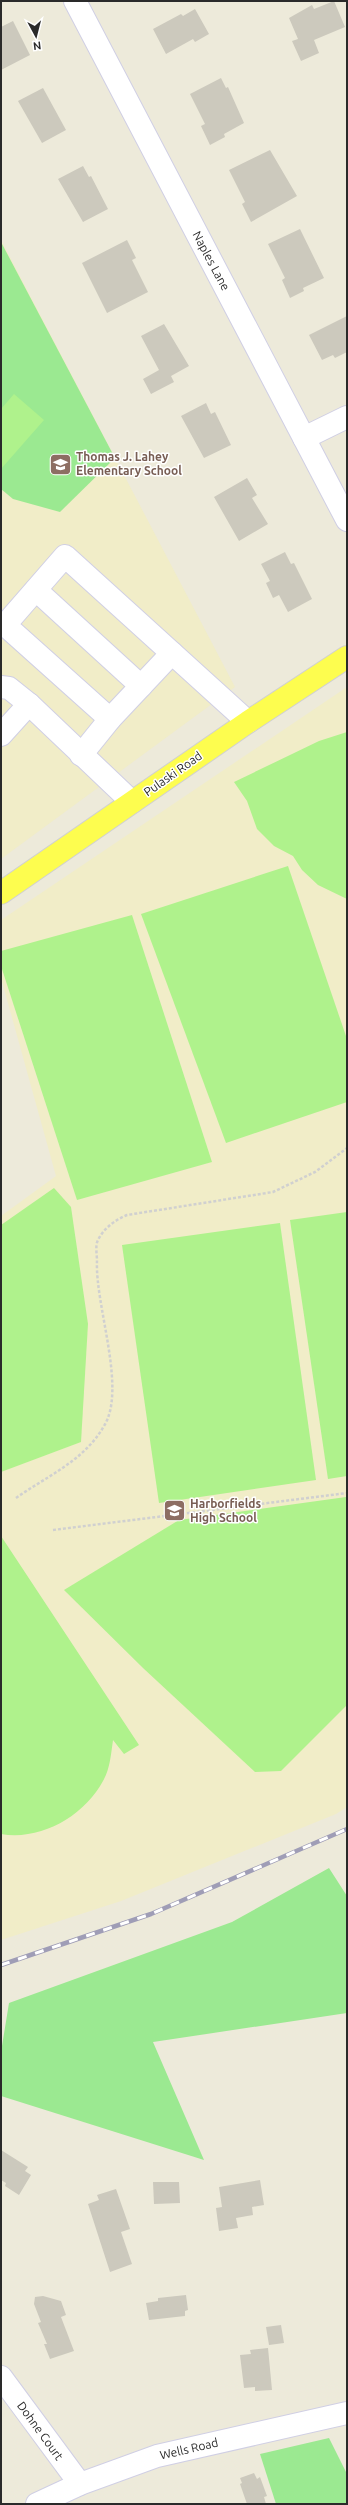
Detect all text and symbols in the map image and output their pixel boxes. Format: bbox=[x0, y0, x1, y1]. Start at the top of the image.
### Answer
north arrow bbox=[16, 16, 56, 56]
text: N bbox=[32, 39, 42, 52]
street label: Naples Lane bbox=[190, 229, 232, 293]
place label: Thomas J. Lahey Elementary School bbox=[76, 450, 182, 477]
school or university icon: Thomas J. Lahey Elementary School bbox=[47, 451, 73, 477]
street label: Pulaski Road bbox=[141, 749, 204, 798]
place label: Harborfields High School bbox=[190, 1497, 261, 1524]
school or university icon: Harborfields High School bbox=[161, 1498, 187, 1524]
street label: Dohne Court bbox=[15, 2399, 66, 2463]
street label: Wells Road bbox=[158, 2435, 219, 2462]

